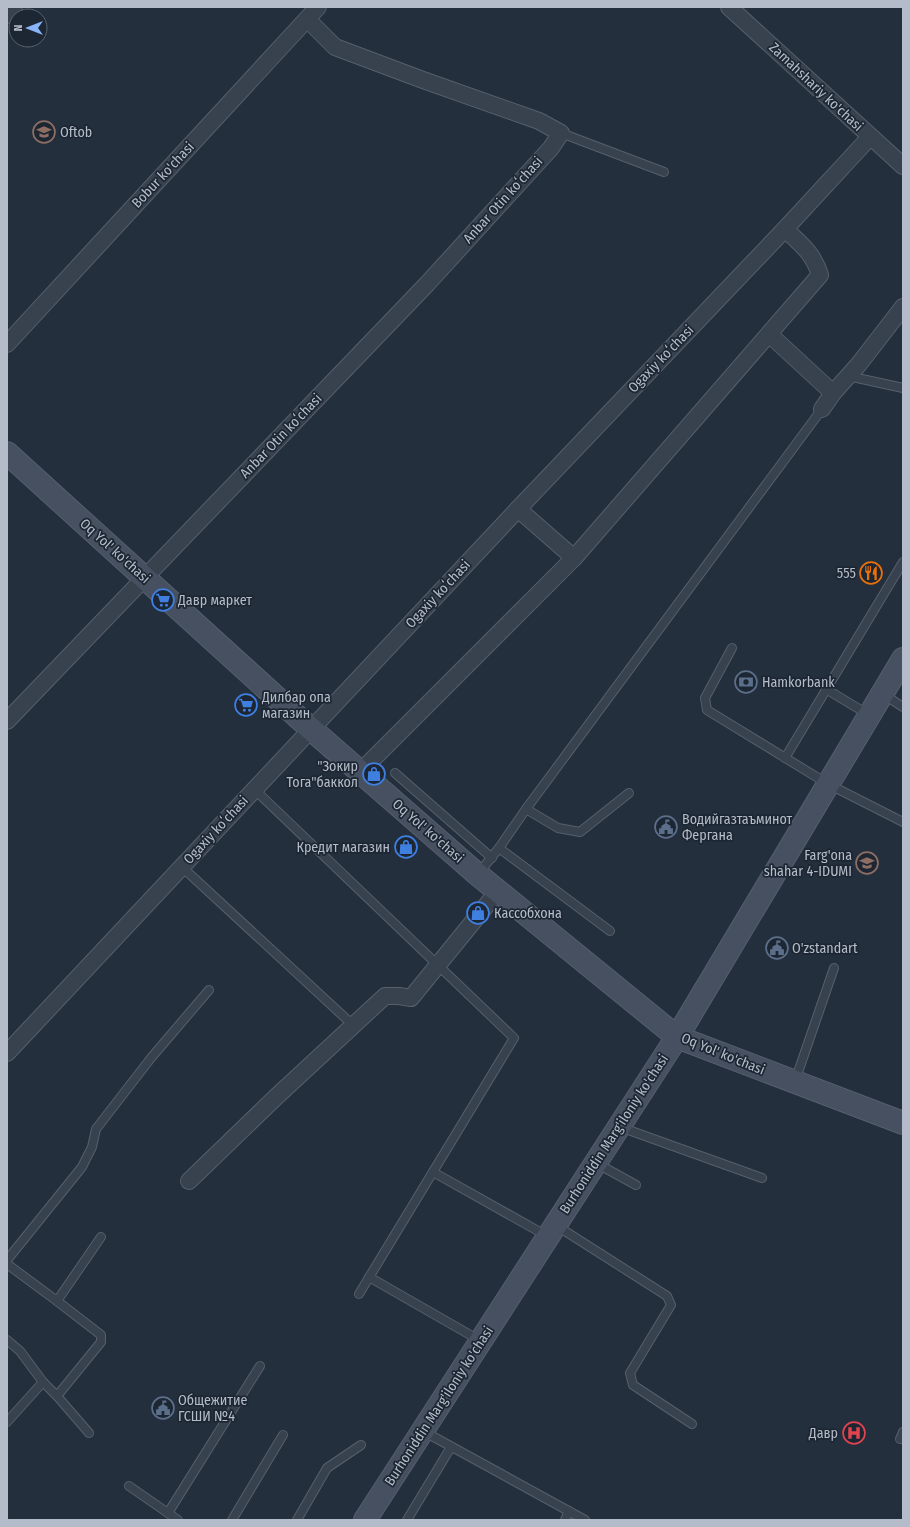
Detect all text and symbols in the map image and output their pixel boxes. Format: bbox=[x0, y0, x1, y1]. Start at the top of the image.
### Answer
north arrow bbox=[8, 8, 48, 48]
text: N bbox=[12, 25, 25, 31]
street label: Zamahshariy ko'chasi bbox=[765, 39, 867, 135]
school or university icon: Oftob bbox=[31, 119, 57, 145]
place label: Oftob bbox=[60, 124, 92, 141]
street label: Bobur ko'chasi bbox=[128, 139, 198, 211]
street label: Anbar Otin koʻchasi bbox=[460, 153, 546, 247]
street label: Ogaxiy koʻchasi bbox=[625, 322, 697, 396]
street label: Anbar Otin koʻchasi bbox=[236, 390, 326, 482]
street label: Oq Yol' ko'chasi bbox=[76, 515, 154, 587]
street label: Ogaxiy koʻchasi bbox=[402, 556, 474, 632]
restaurant icon: 555 bbox=[858, 560, 884, 586]
place label: 555 bbox=[837, 565, 856, 582]
supermarket icon: Давр маркет bbox=[150, 587, 176, 613]
place label: Давр маркет bbox=[177, 592, 252, 609]
bank icon: Hamkorbank bbox=[733, 669, 759, 695]
place label: Hamkorbank bbox=[762, 674, 835, 691]
place label: Дилбар опа магазин bbox=[261, 689, 331, 722]
supermarket icon: Дилбар опа магазин bbox=[233, 692, 259, 718]
place label: "Зокир Тога"баккол bbox=[287, 758, 358, 791]
shop icon: "Зокир Тога"баккол bbox=[361, 761, 387, 787]
street label: Ogaxiy koʻchasi bbox=[180, 792, 252, 868]
street label: Oq Yol' ko'chasi bbox=[389, 796, 467, 866]
place label: Водийгазтаъминот Фергана bbox=[682, 811, 793, 844]
public building icon: Водийгазтаъминот Фергана bbox=[653, 814, 679, 840]
shop icon: Кредит магазин bbox=[393, 834, 419, 860]
place label: Кредит магазин bbox=[296, 839, 390, 856]
place label: Farg'ona shahar 4-IDUMI bbox=[764, 847, 852, 880]
school or university icon: Farg'ona shahar 4-IDUMI bbox=[854, 850, 880, 876]
shop icon: Кассобхона bbox=[465, 900, 491, 926]
place label: Кассобхона bbox=[494, 905, 562, 922]
public building icon: O'zstandart bbox=[764, 935, 790, 961]
place label: O'zstandart bbox=[792, 940, 858, 957]
street label: Oq Yol' ko'chasi bbox=[679, 1030, 767, 1078]
street label: Burhoniddin Marg'iloniy ko'chasi bbox=[556, 1051, 672, 1217]
street label: Burhoniddin Marg'iloniy ko'chasi bbox=[381, 1323, 497, 1489]
place label: Общежитие ГСШИ №4 bbox=[178, 1392, 247, 1425]
public building icon: Общежитие ГСШИ №4 bbox=[150, 1395, 176, 1421]
hospital icon: Давр bbox=[841, 1420, 867, 1446]
place label: Давр bbox=[808, 1425, 838, 1442]

